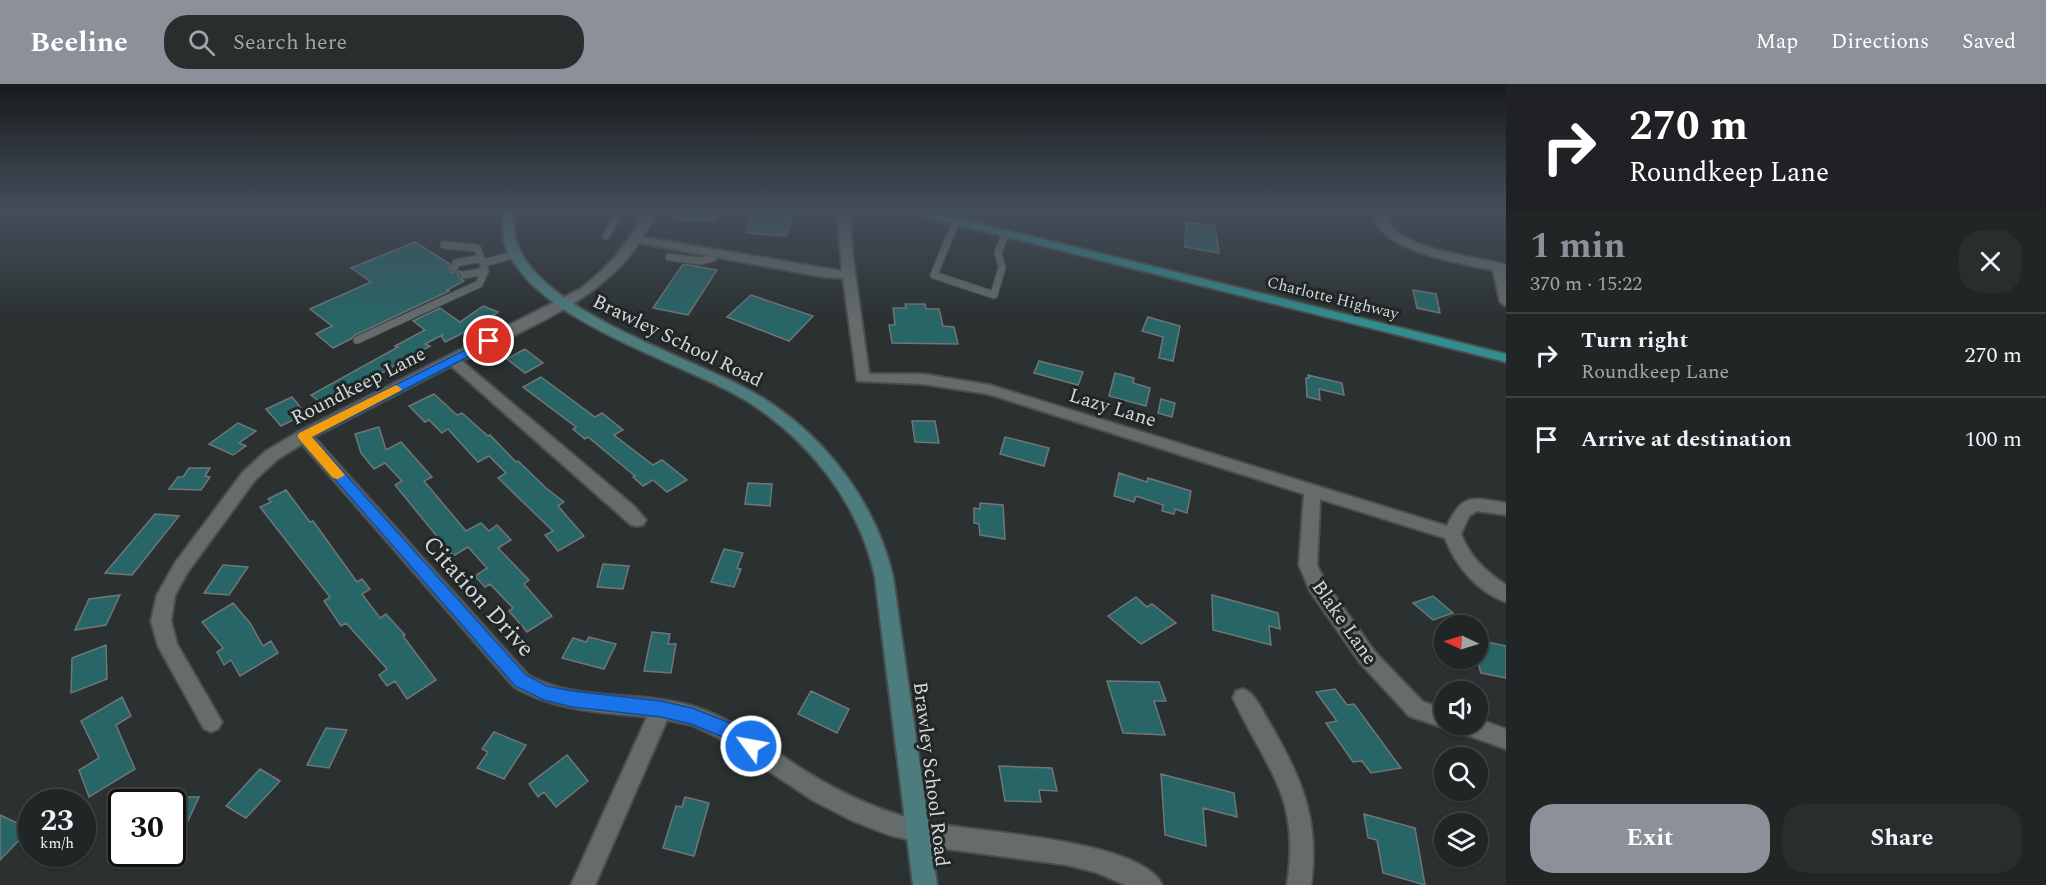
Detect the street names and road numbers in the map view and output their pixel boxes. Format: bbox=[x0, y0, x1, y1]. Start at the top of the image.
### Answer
street label: Charlotte Highway bbox=[1265, 270, 1402, 326]
street label: Brawley School Road bbox=[587, 287, 768, 395]
street label: Roundkeep Lane bbox=[286, 339, 431, 433]
street label: Lazy Lane bbox=[1065, 380, 1160, 435]
street label: Citation Drive bbox=[414, 528, 543, 666]
street label: Blake Lane bbox=[1304, 574, 1384, 671]
street label: Brawley School Road bbox=[905, 680, 957, 868]

